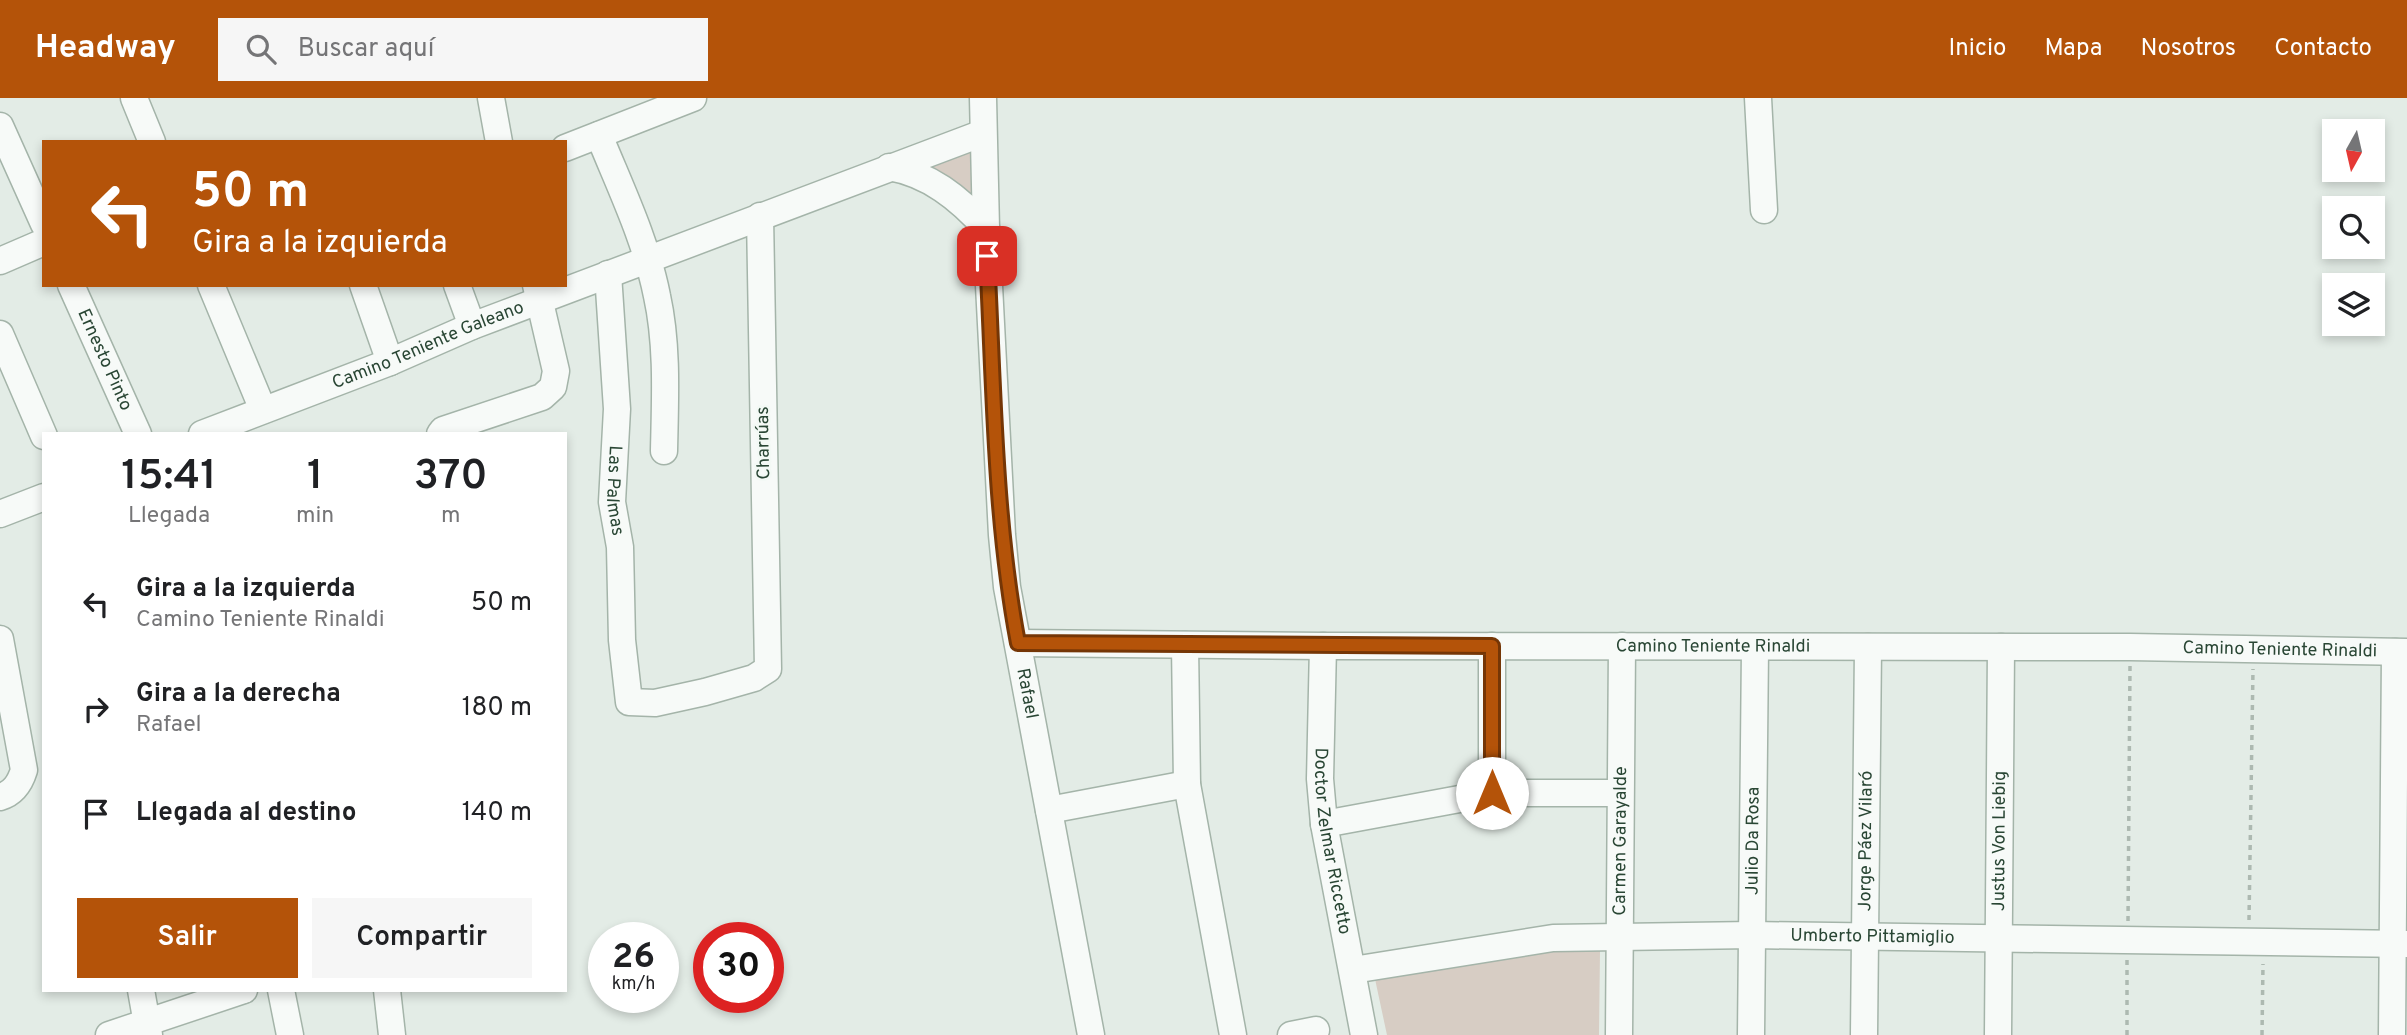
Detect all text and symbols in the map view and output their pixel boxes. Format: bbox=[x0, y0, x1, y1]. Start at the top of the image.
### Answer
search box bbox=[218, 18, 708, 81]
text: Headway bbox=[35, 28, 176, 70]
icon: search bbox=[242, 30, 280, 68]
text: Buscar aquí bbox=[298, 33, 434, 66]
text: Inicio bbox=[1949, 34, 2006, 64]
text: Mapa bbox=[2044, 34, 2103, 64]
text: Nosotros bbox=[2141, 34, 2236, 64]
text: Contacto bbox=[2274, 34, 2372, 64]
north arrow bbox=[2322, 119, 2385, 182]
map controls bbox=[2322, 119, 2385, 336]
text: 50 m bbox=[192, 163, 309, 225]
icon: left bbox=[77, 168, 168, 259]
button: search bbox=[2322, 196, 2385, 259]
text: Gira a la izquierda bbox=[192, 224, 448, 264]
pin bbox=[957, 226, 1017, 286]
icon: arrive bbox=[968, 237, 1006, 275]
button: layers bbox=[2322, 273, 2385, 336]
street label: Camino Teniente Galeano bbox=[329, 296, 527, 395]
street label: Ernesto Pinto bbox=[72, 305, 138, 414]
street label: Charrúas bbox=[752, 406, 776, 480]
street label: Las Palmas bbox=[600, 445, 629, 537]
text: 15:41 bbox=[121, 451, 217, 504]
text: 1 bbox=[307, 451, 323, 504]
text: 370 bbox=[414, 451, 488, 504]
text: Llegada bbox=[128, 502, 210, 531]
text: min bbox=[296, 502, 334, 531]
text: m bbox=[441, 502, 460, 531]
text: Gira a la izquierda bbox=[136, 573, 355, 606]
icon: left bbox=[77, 585, 115, 623]
text: 50 m bbox=[471, 587, 532, 620]
text: Camino Teniente Rinaldi bbox=[136, 606, 385, 635]
street label: Camino Teniente Rinaldi bbox=[1616, 635, 1810, 658]
street label: Camino Teniente Rinaldi bbox=[2182, 636, 2377, 663]
street label: Rafael bbox=[1011, 666, 1043, 721]
text: Gira a la derecha bbox=[136, 678, 341, 711]
icon: right bbox=[77, 690, 115, 728]
text: 180 m bbox=[462, 692, 532, 725]
text: Rafael bbox=[136, 711, 202, 740]
street label: Doctor Zelmar Riccetto bbox=[1309, 747, 1356, 936]
position arrow bbox=[1455, 756, 1529, 830]
street label: Carmen Garayalde bbox=[1608, 766, 1633, 916]
street label: Jorge Páez Vilaró bbox=[1854, 771, 1878, 911]
street label: Justus Von Liebig bbox=[1987, 771, 2012, 911]
street label: Julio Da Rosa bbox=[1741, 787, 1765, 895]
icon: arrive bbox=[77, 795, 115, 833]
text: Llegada al destino bbox=[136, 797, 356, 830]
text: 140 m bbox=[462, 797, 532, 830]
button: Salir bbox=[77, 898, 298, 978]
button: Compartir bbox=[312, 898, 532, 978]
speed limit sign: 30 bbox=[693, 922, 784, 1013]
street label: Umberto Pittamiglio bbox=[1790, 924, 1955, 949]
text: 26 bbox=[612, 936, 655, 980]
text: km/h bbox=[612, 973, 655, 996]

